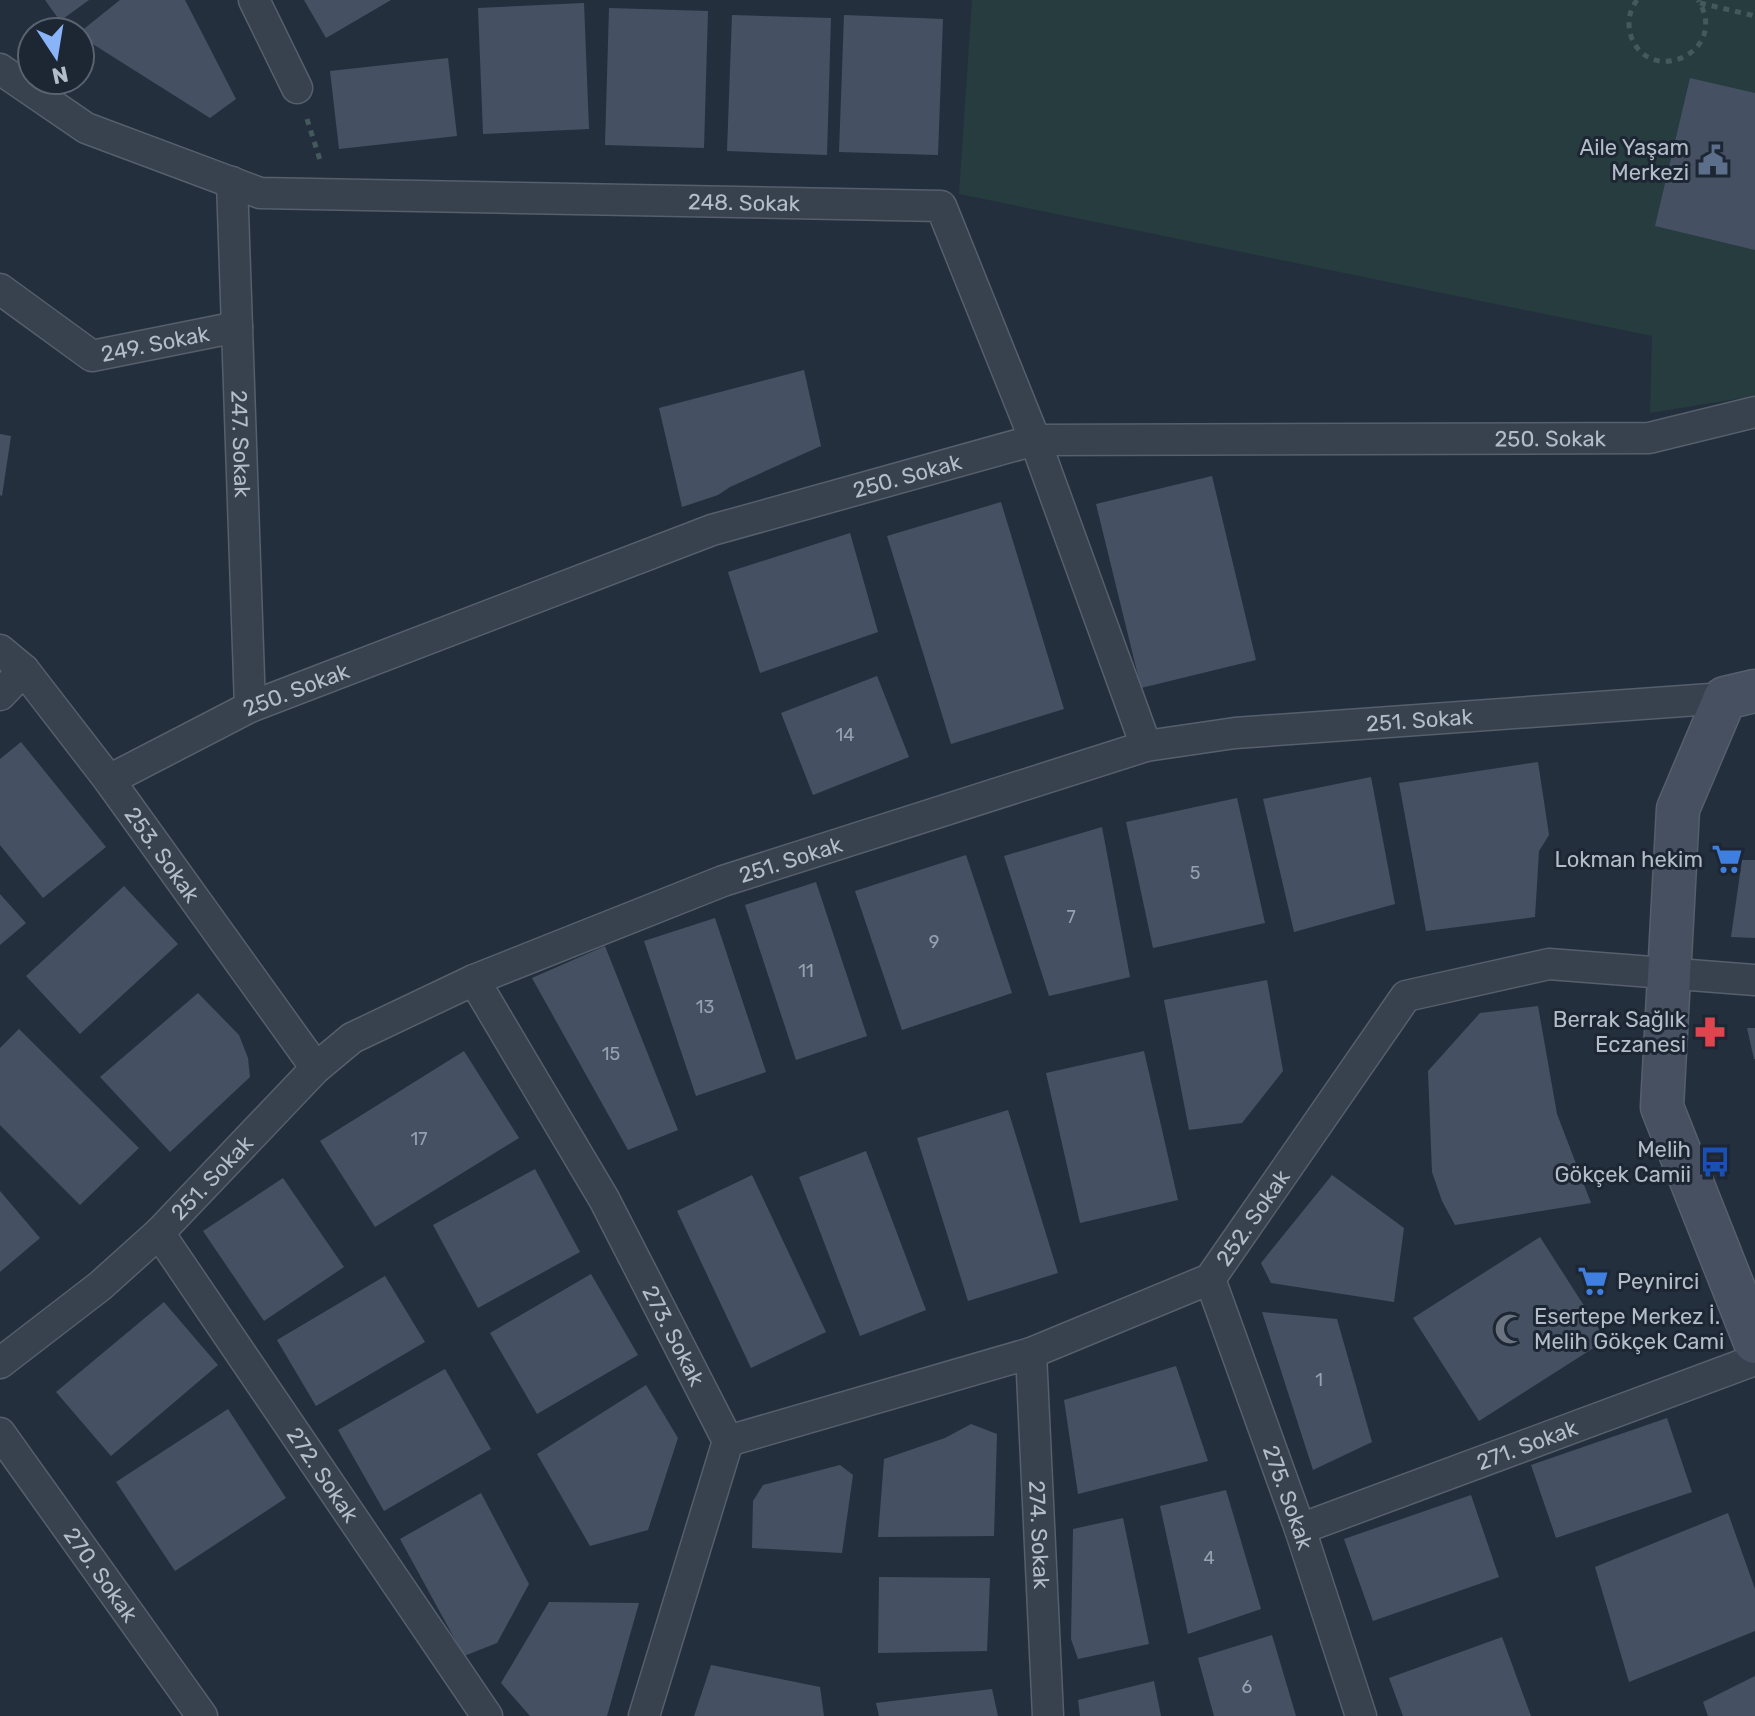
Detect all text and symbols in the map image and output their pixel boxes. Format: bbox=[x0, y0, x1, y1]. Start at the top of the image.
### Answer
north arrow bbox=[16, 16, 96, 96]
text: N bbox=[50, 60, 71, 90]
place label: Aile Yaşam Merkezi bbox=[1579, 134, 1689, 186]
public building icon: Aile Yaşam Merkezi bbox=[1696, 143, 1730, 177]
street label: 248. Sokak bbox=[688, 188, 801, 217]
street label: 249. Sokak bbox=[98, 319, 212, 367]
street label: 247. Sokak bbox=[226, 390, 256, 499]
street label: 250. Sokak bbox=[1494, 425, 1607, 452]
street label: 250. Sokak bbox=[850, 448, 965, 504]
street label: 250. Sokak bbox=[238, 657, 353, 722]
street label: 251. Sokak bbox=[1365, 703, 1474, 737]
house number: 14 bbox=[836, 724, 854, 746]
street label: 253. Sokak bbox=[119, 801, 206, 908]
street label: 251. Sokak bbox=[735, 830, 846, 889]
supermarket icon: Lokman hekim bbox=[1710, 842, 1744, 876]
place label: Lokman hekim bbox=[1554, 846, 1703, 873]
house number: 5 bbox=[1190, 862, 1200, 884]
house number: 7 bbox=[1066, 906, 1076, 928]
house number: 9 bbox=[929, 931, 939, 953]
house number: 11 bbox=[798, 960, 814, 982]
house number: 13 bbox=[696, 996, 714, 1018]
place label: Berrak Sağlık Eczanesi bbox=[1553, 1006, 1687, 1058]
pharmacy icon: Berrak Sağlık Eczanesi bbox=[1693, 1015, 1727, 1049]
house number: 15 bbox=[602, 1043, 620, 1065]
house number: 17 bbox=[411, 1128, 427, 1150]
street label: 251. Sokak bbox=[165, 1129, 259, 1226]
place label: Melih Gökçek Camii bbox=[1555, 1136, 1691, 1188]
bus stop icon: Melih Gökçek Camii bbox=[1698, 1145, 1732, 1179]
street label: 252. Sokak bbox=[1210, 1164, 1296, 1271]
supermarket icon: Peynirci bbox=[1576, 1264, 1610, 1298]
place label: Peynirci bbox=[1617, 1268, 1699, 1295]
street label: 273. Sokak bbox=[637, 1281, 711, 1391]
place label: Esertepe Merkez İ. Melih Gökçek Cami bbox=[1534, 1303, 1724, 1355]
mosque icon: Esertepe Merkez İ. Melih Gökçek Cami bbox=[1493, 1312, 1527, 1346]
house number: 1 bbox=[1315, 1369, 1323, 1391]
street label: 271. Sokak bbox=[1473, 1413, 1582, 1476]
street label: 272. Sokak bbox=[281, 1422, 365, 1528]
street label: 275. Sokak bbox=[1257, 1441, 1319, 1554]
street label: 274. Sokak bbox=[1023, 1480, 1056, 1590]
street label: 270. Sokak bbox=[58, 1522, 144, 1628]
house number: 4 bbox=[1203, 1547, 1215, 1569]
house number: 6 bbox=[1242, 1676, 1253, 1698]

